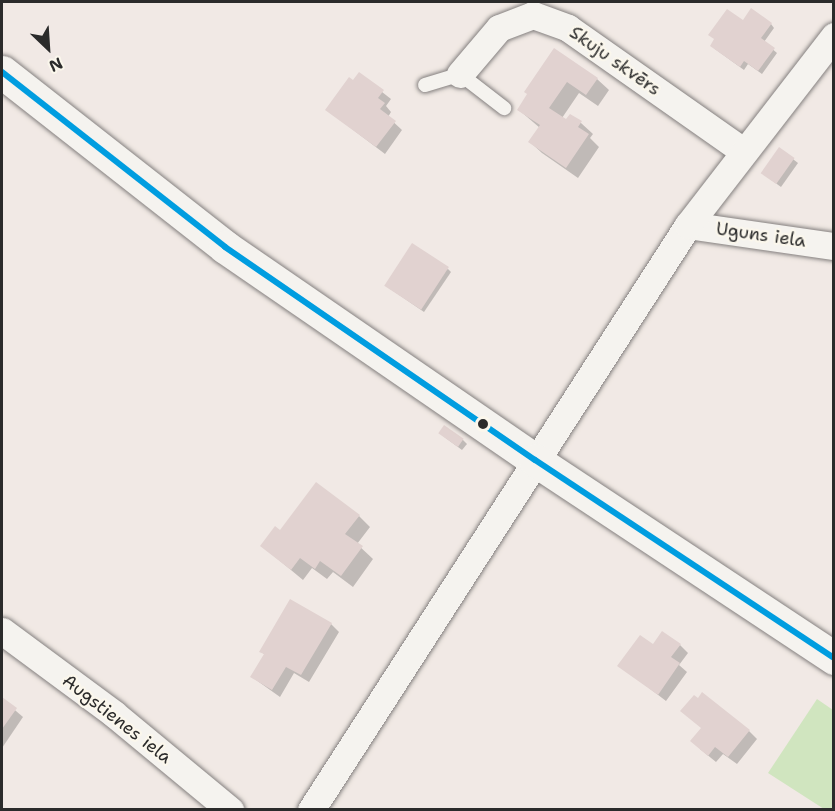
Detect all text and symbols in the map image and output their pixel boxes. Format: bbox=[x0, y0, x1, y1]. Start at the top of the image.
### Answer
north arrow bbox=[18, 18, 78, 78]
street label: Skuju skvērs bbox=[565, 22, 665, 100]
text: N bbox=[46, 53, 66, 77]
street label: Uguns iela bbox=[715, 218, 807, 252]
unlabelled marker bbox=[477, 418, 489, 430]
street label: Augstienes iela bbox=[58, 670, 176, 768]

